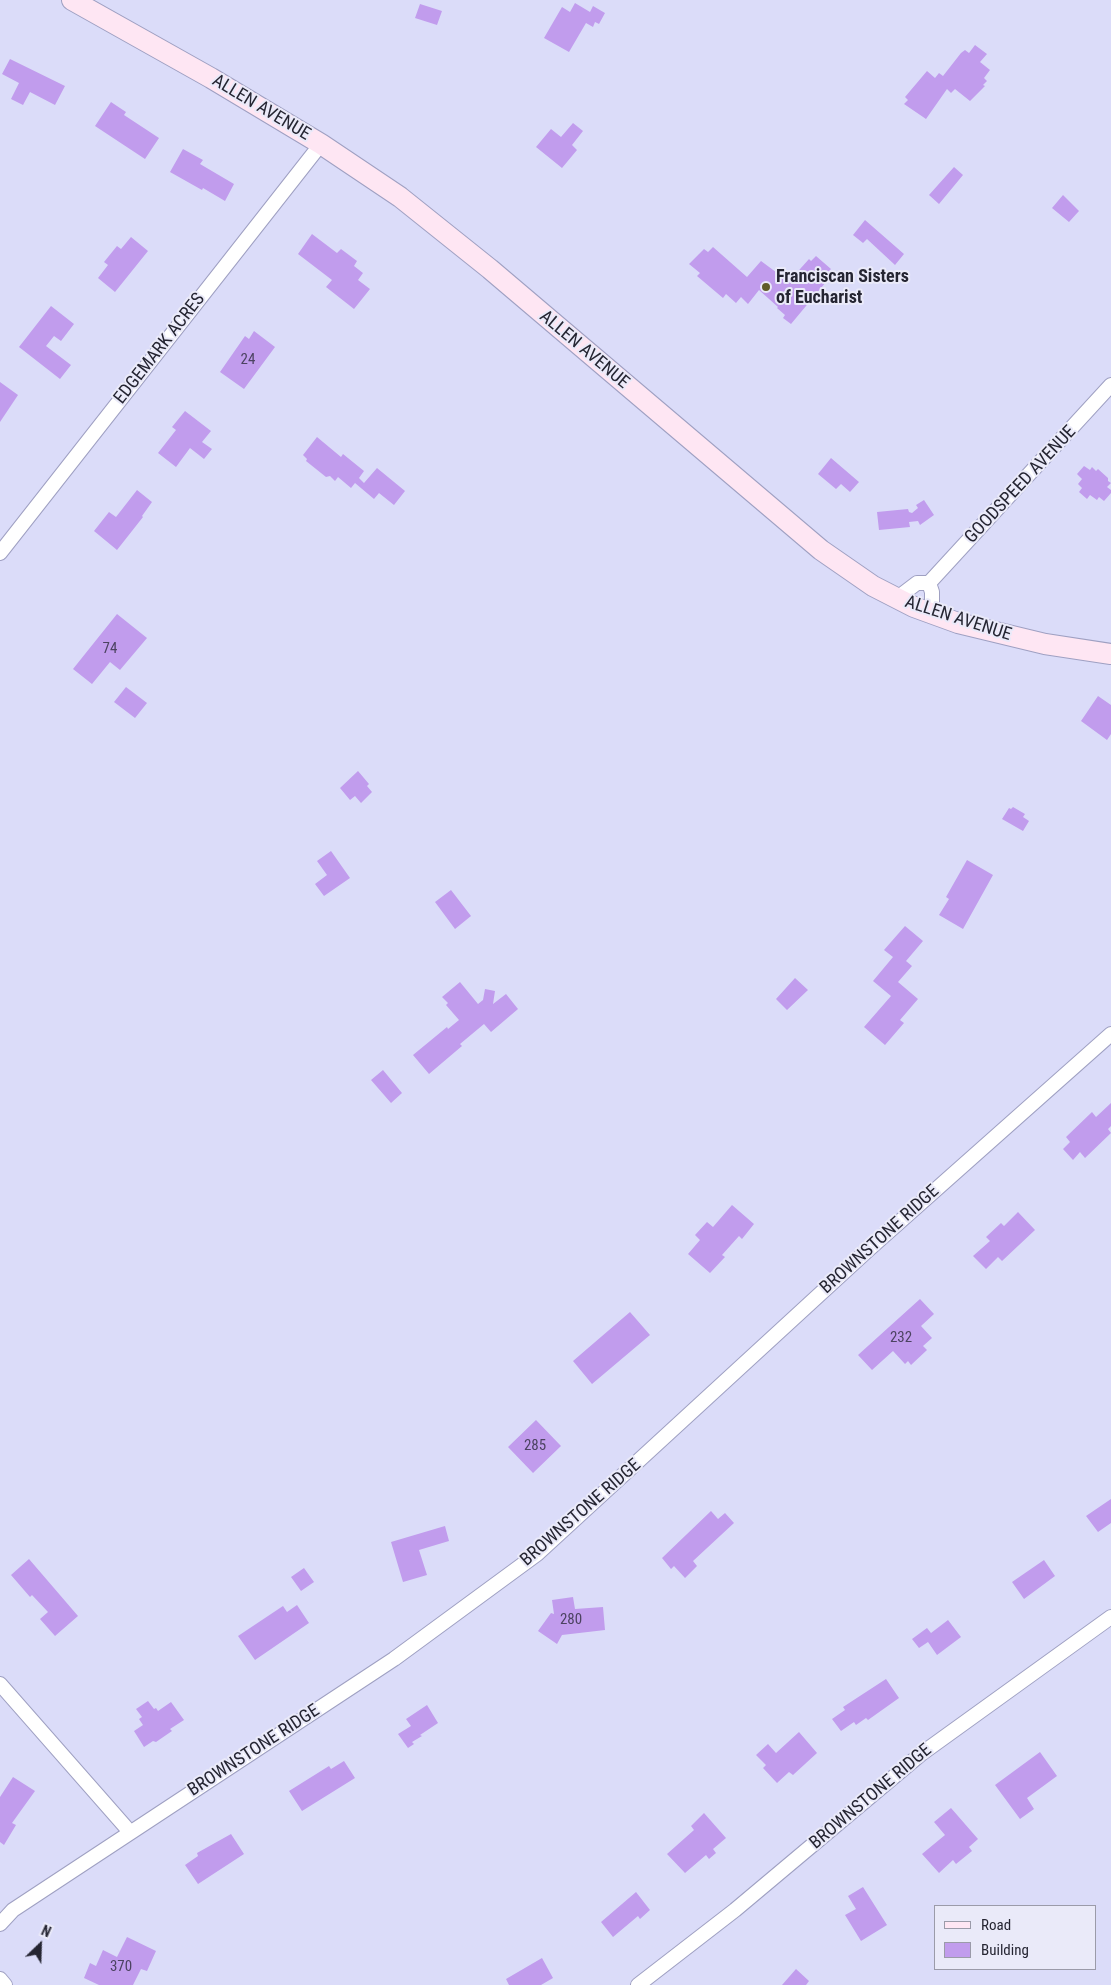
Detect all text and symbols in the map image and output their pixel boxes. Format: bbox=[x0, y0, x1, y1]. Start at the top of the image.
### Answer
street label: ALLEN AVENUE bbox=[208, 70, 314, 146]
place label: Franciscan Sisters of Eucharist bbox=[776, 266, 909, 308]
marker: Franciscan Sisters of Eucharist bbox=[760, 281, 772, 293]
street label: EDGEMARK ACRES bbox=[110, 289, 210, 409]
street label: ALLEN AVENUE bbox=[535, 306, 633, 394]
house number: 24 bbox=[241, 351, 255, 369]
street label: GOODSPEED AVENUE bbox=[961, 422, 1081, 548]
street label: ALLEN AVENUE bbox=[902, 592, 1014, 646]
house number: 74 bbox=[103, 640, 117, 658]
street label: BROWNSTONE RIDGE bbox=[816, 1181, 944, 1299]
house number: 232 bbox=[890, 1329, 912, 1347]
house number: 285 bbox=[524, 1437, 546, 1455]
street label: BROWNSTONE RIDGE bbox=[516, 1455, 646, 1571]
house number: 280 bbox=[560, 1611, 582, 1629]
street label: BROWNSTONE RIDGE bbox=[184, 1700, 324, 1802]
street label: BROWNSTONE RIDGE bbox=[806, 1740, 936, 1854]
legend bbox=[934, 1905, 1096, 1970]
text: Road bbox=[981, 1916, 1011, 1934]
north arrow bbox=[15, 1920, 65, 1970]
text: N bbox=[39, 1922, 53, 1940]
text: Building bbox=[981, 1941, 1029, 1959]
house number: 370 bbox=[110, 1958, 132, 1976]

